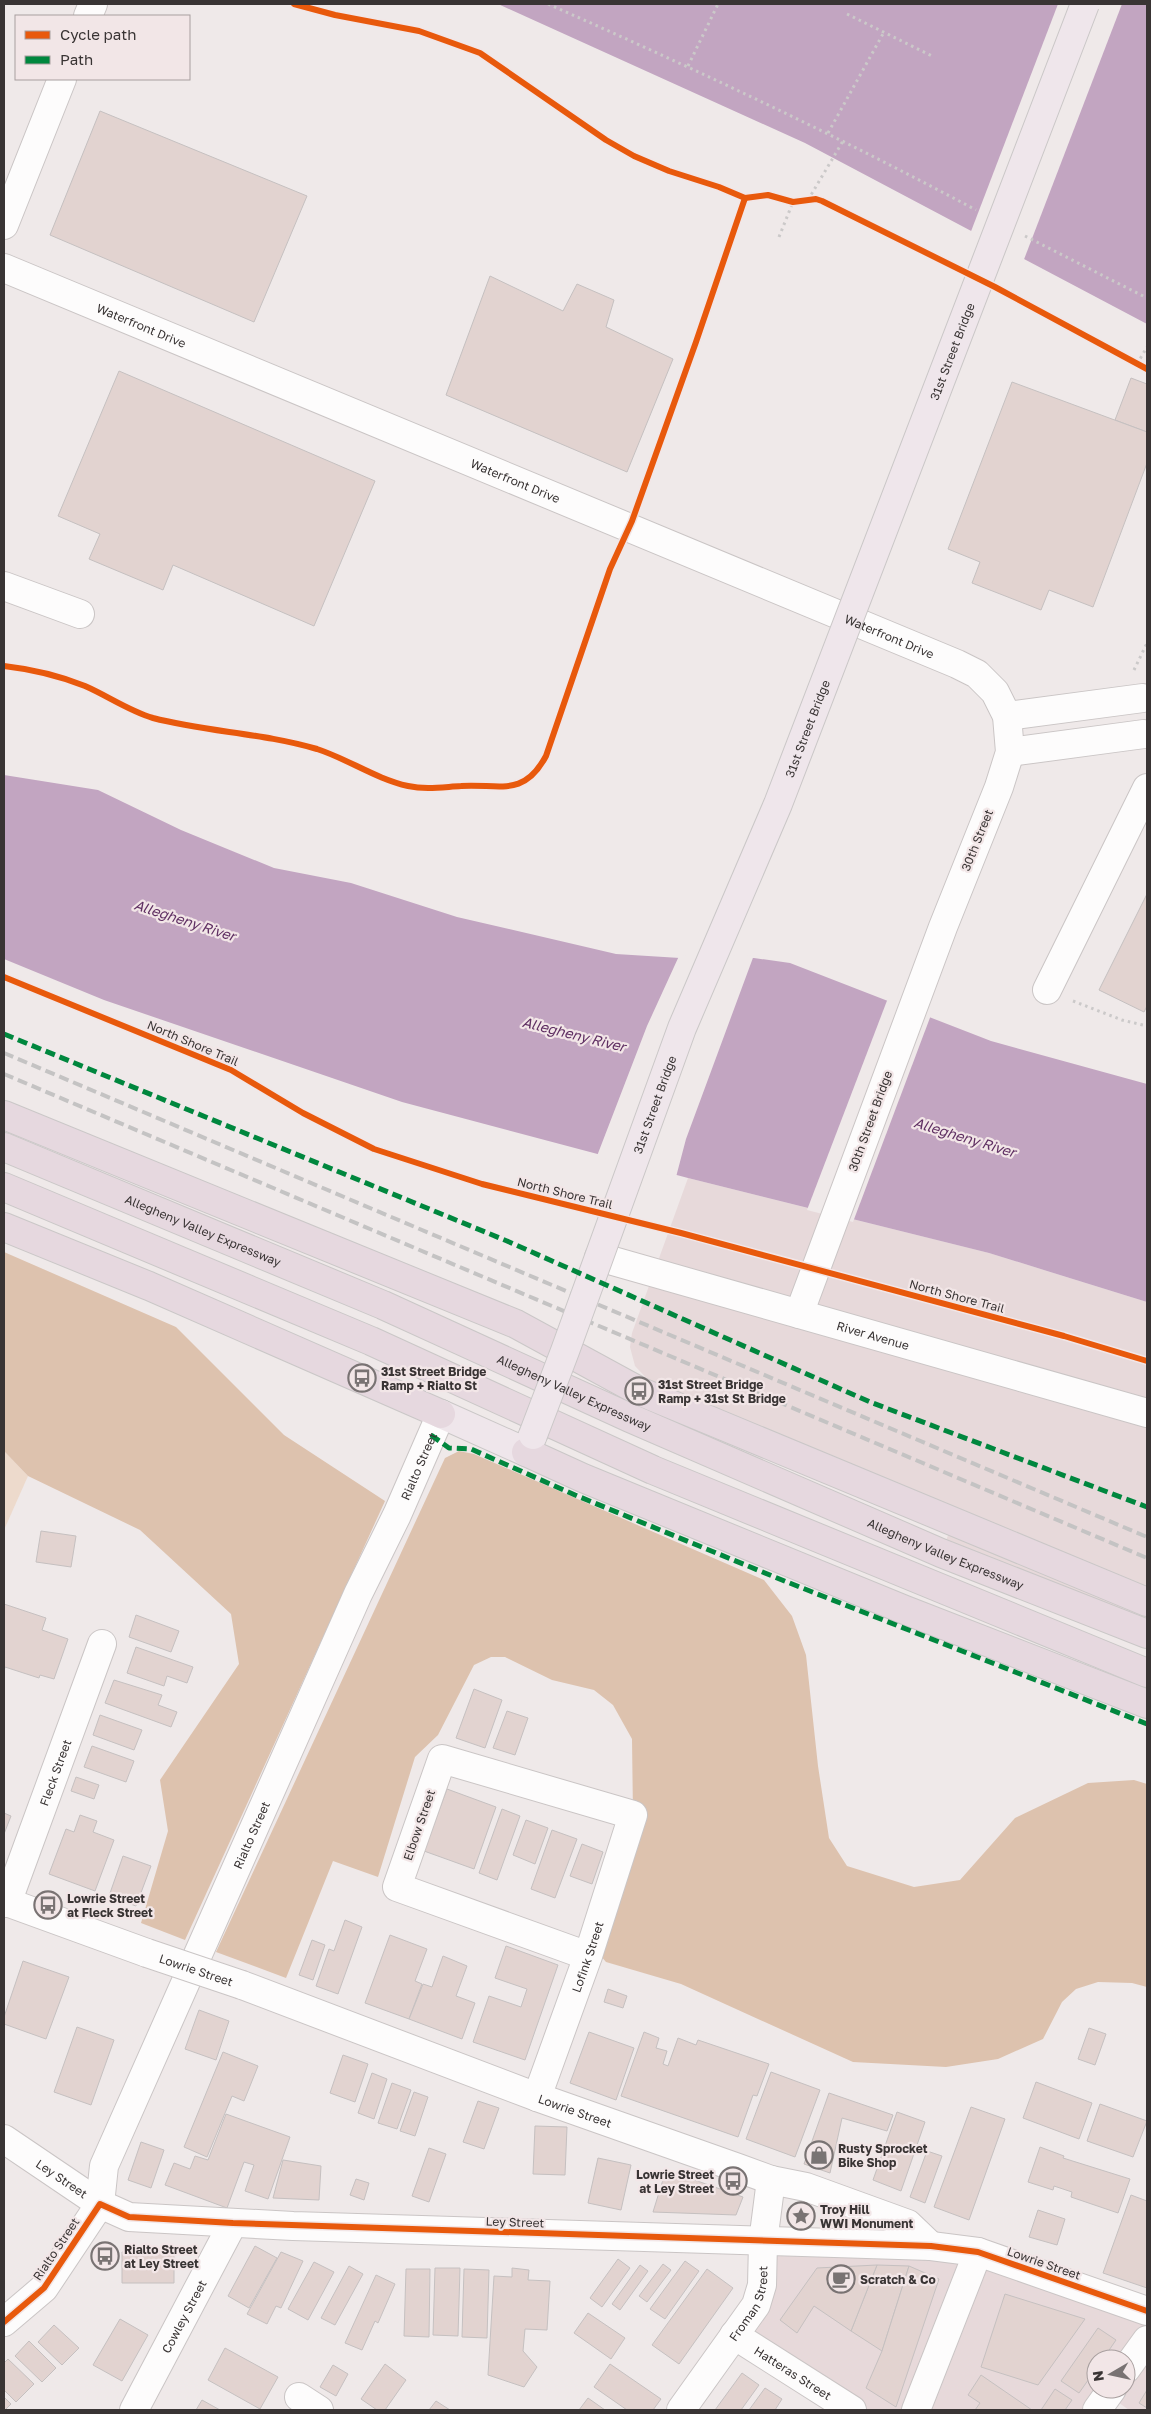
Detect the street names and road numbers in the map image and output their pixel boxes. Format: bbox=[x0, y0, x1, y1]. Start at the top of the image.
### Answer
street label: Waterfront Drive bbox=[95, 300, 189, 350]
street label: 31st Street Bridge bbox=[926, 300, 977, 402]
street label: Waterfront Drive bbox=[469, 455, 563, 506]
street label: Waterfront Drive bbox=[843, 611, 937, 661]
street label: 31st Street Bridge bbox=[781, 678, 833, 779]
street label: 30th Street bbox=[958, 807, 996, 873]
street label: North Shore Trail bbox=[145, 1017, 241, 1069]
street label: 31st Street Bridge bbox=[630, 1053, 679, 1156]
street label: 30th Street Bridge bbox=[845, 1069, 895, 1173]
street label: North Shore Trail bbox=[516, 1174, 614, 1212]
street label: Allegheny Valley Expressway bbox=[123, 1191, 284, 1269]
street label: North Shore Trail bbox=[908, 1276, 1006, 1316]
street label: River Avenue bbox=[835, 1318, 911, 1353]
street label: Allegheny Valley Expressway bbox=[495, 1351, 654, 1434]
street label: Rialto Street bbox=[397, 1430, 440, 1502]
street label: Allegheny Valley Expressway bbox=[866, 1515, 1026, 1592]
street label: Fleck Street bbox=[36, 1737, 74, 1808]
street label: Elbow Street bbox=[400, 1787, 438, 1862]
street label: Rialto Street bbox=[230, 1799, 273, 1871]
street label: Lofink Street bbox=[568, 1919, 606, 1994]
street label: Lowrie Street bbox=[157, 1950, 235, 1989]
street label: Lowrie Street bbox=[536, 2091, 614, 2130]
street label: Ley Street bbox=[33, 2156, 91, 2201]
street label: Ley Street bbox=[485, 2213, 545, 2231]
street label: Rialto Street bbox=[30, 2215, 83, 2283]
street label: Lowrie Street bbox=[1005, 2243, 1083, 2283]
street label: Froman Street bbox=[725, 2265, 770, 2344]
street label: Cowley Street bbox=[158, 2277, 209, 2356]
street label: Hatteras Street bbox=[752, 2342, 835, 2403]

